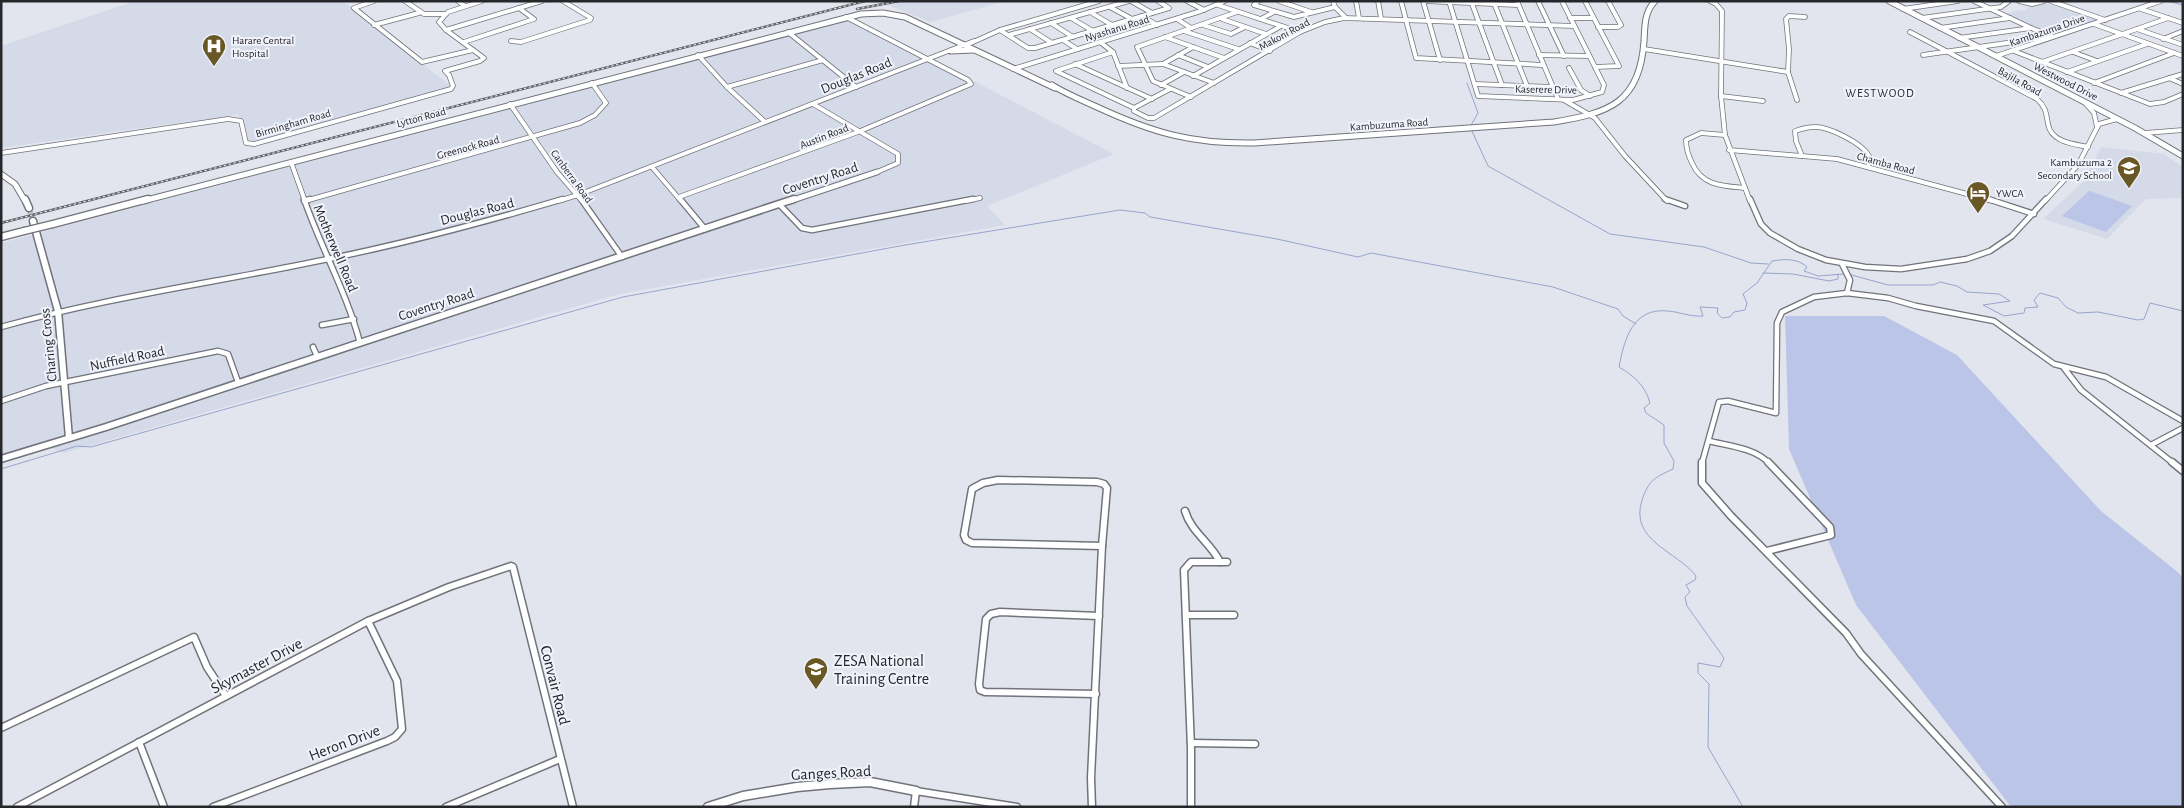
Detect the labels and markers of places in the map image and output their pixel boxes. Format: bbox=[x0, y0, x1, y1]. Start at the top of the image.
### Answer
hospital icon: Harare Central Hospital bbox=[201, 33, 227, 67]
place label: Harare Central Hospital bbox=[232, 35, 294, 59]
school or university icon: Kambuzuma 2 Secondary School bbox=[2116, 155, 2142, 189]
place label: Kambuzuma 2 Secondary School bbox=[2037, 157, 2112, 181]
hotel icon: YWCA bbox=[1965, 180, 1991, 214]
place label: YWCA bbox=[1996, 188, 2024, 199]
place label: ZESA National Training Centre bbox=[834, 653, 929, 687]
school or university icon: ZESA National Training Centre bbox=[803, 656, 829, 690]

